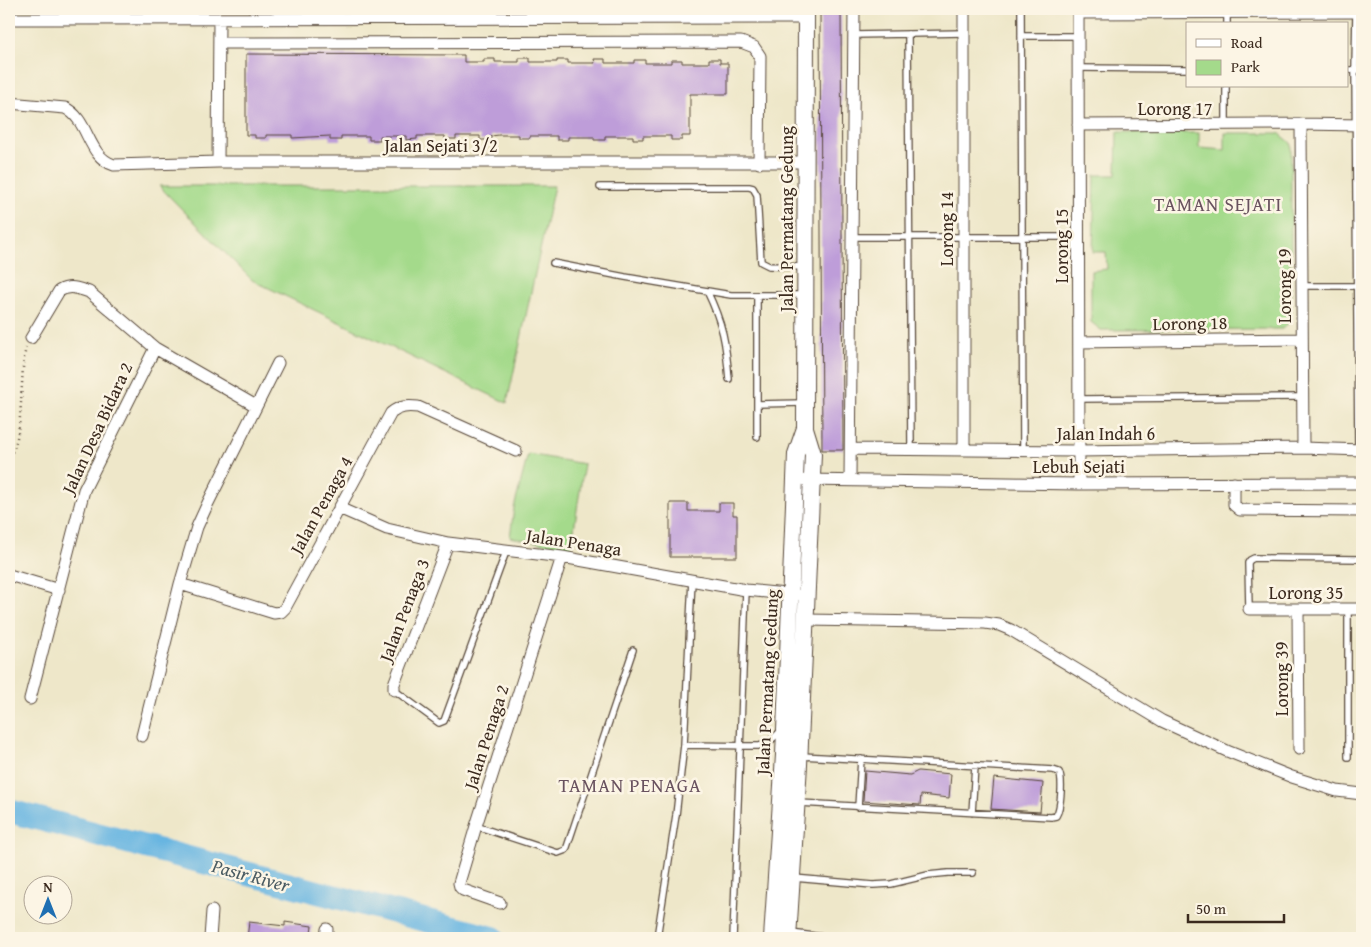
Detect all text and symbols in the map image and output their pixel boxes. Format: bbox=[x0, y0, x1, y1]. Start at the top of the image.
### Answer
legend bbox=[1186, 22, 1348, 88]
text: Road bbox=[1231, 32, 1262, 53]
text: Park bbox=[1231, 56, 1260, 77]
street label: Lorong 17 bbox=[1138, 95, 1212, 122]
street label: Jalan Permatang Gedung bbox=[773, 126, 800, 314]
street label: Jalan Sejati 3/2 bbox=[382, 132, 498, 159]
district label: TAMAN SEJATI bbox=[1154, 190, 1282, 218]
street label: Lorong 14 bbox=[933, 192, 960, 266]
street label: Lorong 15 bbox=[1048, 209, 1075, 283]
street label: Lorong 19 bbox=[1271, 249, 1298, 323]
street label: Lorong 18 bbox=[1152, 309, 1228, 337]
street label: Jalan Desa Bidara 2 bbox=[54, 358, 139, 500]
street label: Jalan Indah 6 bbox=[1055, 420, 1155, 447]
street label: Jalan Penaga 4 bbox=[282, 451, 359, 561]
street label: Lebuh Sejati bbox=[1033, 453, 1125, 480]
street label: Jalan Penaga bbox=[522, 521, 624, 563]
street label: Jalan Penaga 3 bbox=[371, 554, 436, 667]
street label: Lorong 35 bbox=[1269, 579, 1343, 606]
street label: Jalan Permatang Gedung bbox=[749, 588, 785, 778]
street label: Lorong 39 bbox=[1268, 642, 1295, 716]
street label: Jalan Penaga 2 bbox=[456, 681, 516, 795]
district label: TAMAN PENAGA bbox=[559, 771, 701, 799]
water label: Pasir River bbox=[208, 851, 294, 899]
north arrow bbox=[22, 874, 72, 924]
text: N bbox=[43, 877, 53, 897]
scale bar bbox=[1188, 892, 1285, 924]
text: 50 m bbox=[1196, 898, 1227, 919]

